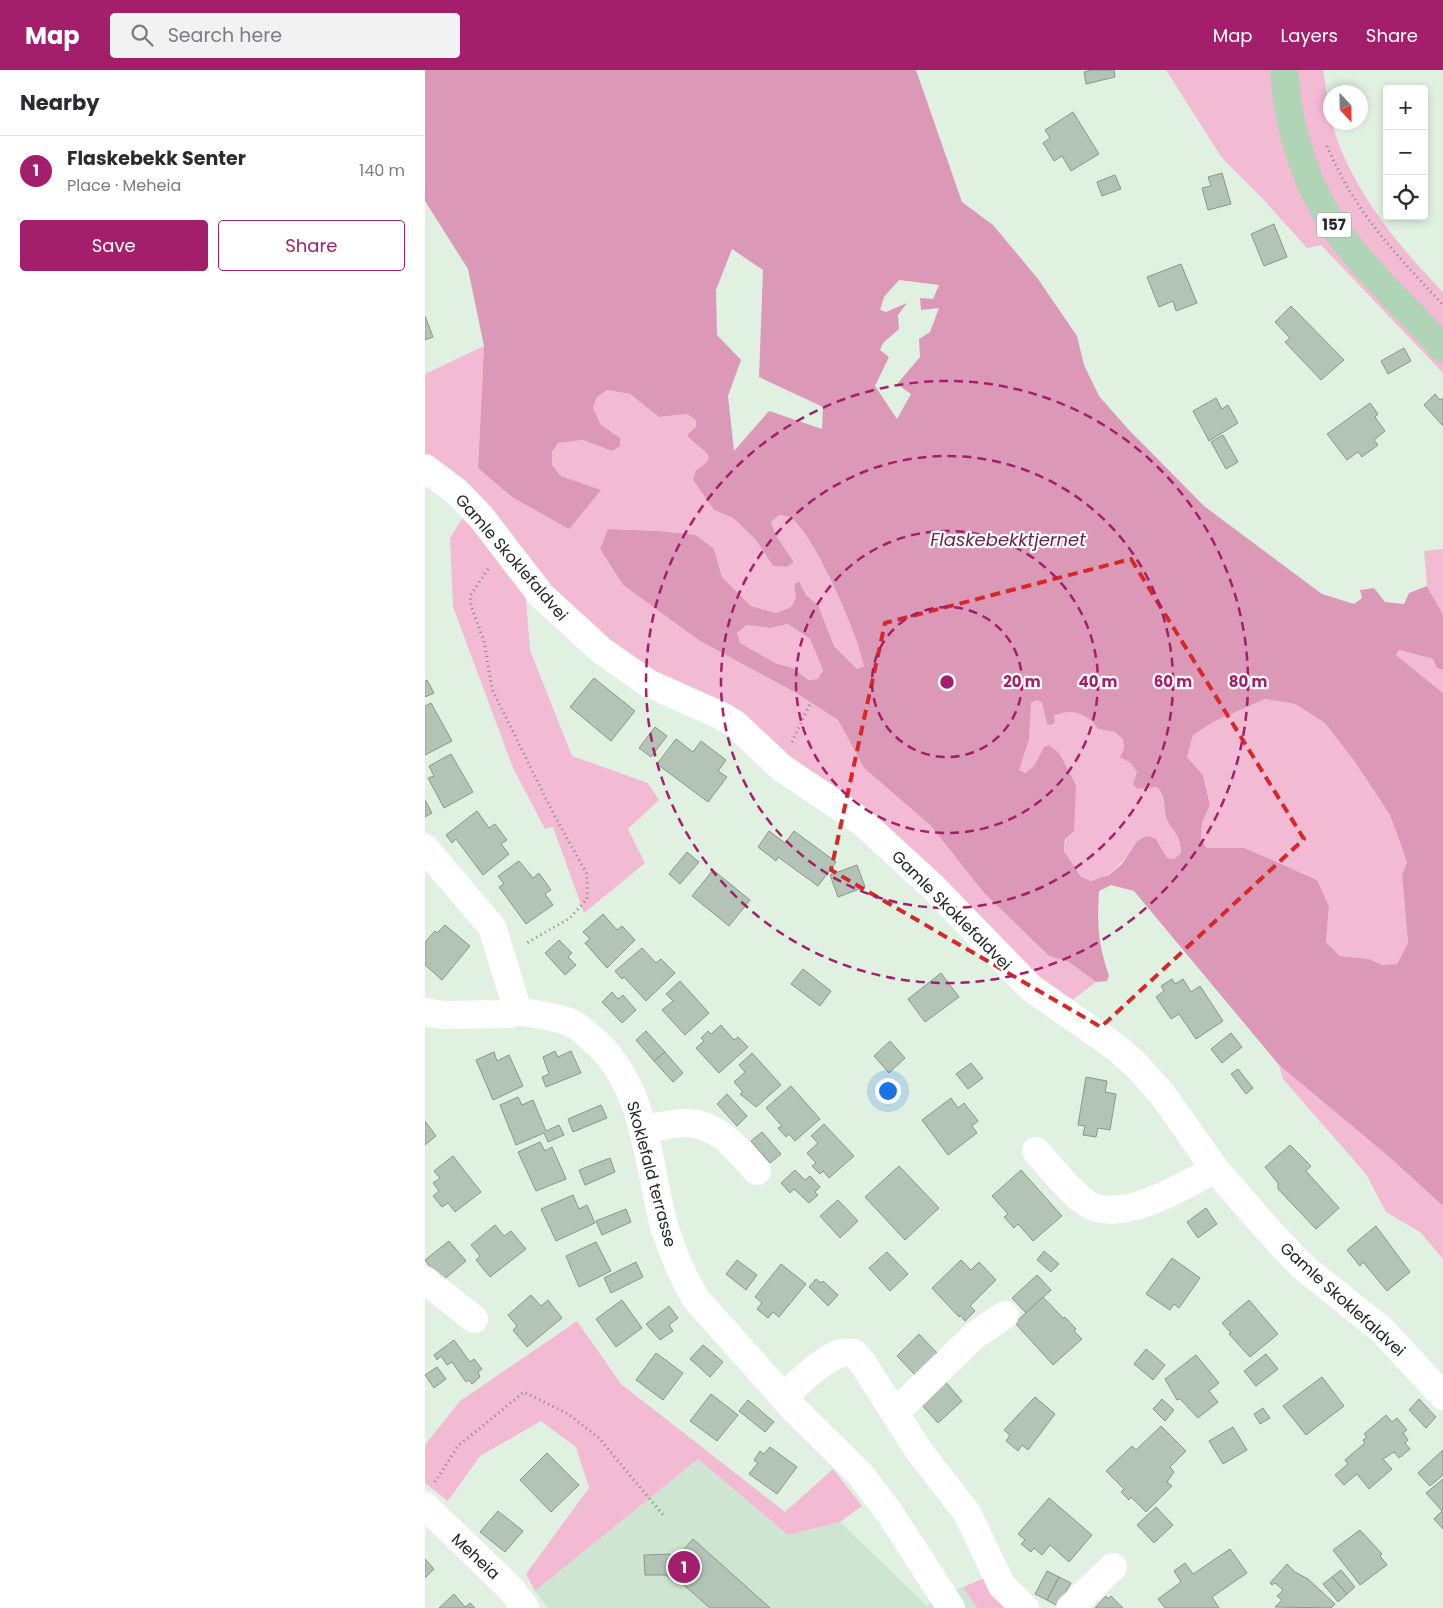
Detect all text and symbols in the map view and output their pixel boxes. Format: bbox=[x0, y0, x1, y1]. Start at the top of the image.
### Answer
search box bbox=[110, 13, 460, 58]
text: Map bbox=[25, 19, 80, 52]
icon: search bbox=[128, 21, 156, 49]
text: Search here bbox=[168, 22, 282, 49]
text: Map bbox=[1213, 23, 1253, 48]
text: Layers bbox=[1281, 23, 1338, 48]
text: Share bbox=[1366, 23, 1418, 48]
north arrow bbox=[1323, 85, 1368, 130]
map controls bbox=[1383, 85, 1428, 220]
button: + bbox=[1383, 85, 1428, 130]
text: Nearby bbox=[20, 88, 100, 117]
button: − bbox=[1383, 130, 1428, 175]
text: Flaskebekk Senter bbox=[67, 145, 246, 172]
text: 1 bbox=[33, 159, 39, 182]
text: 140 m bbox=[359, 159, 405, 182]
text: Place · Meheia bbox=[67, 174, 181, 197]
button: locate bbox=[1383, 175, 1428, 220]
road number: 157 bbox=[1317, 212, 1351, 238]
button: Save bbox=[20, 220, 208, 271]
button: Share bbox=[218, 220, 405, 271]
street label: Gamle Skoklefaldvei bbox=[450, 489, 573, 626]
water label: Flaskebekktjernet bbox=[930, 527, 1086, 552]
text: 20 m bbox=[1003, 671, 1041, 692]
text: 40 m bbox=[1078, 671, 1118, 692]
text: 60 m bbox=[1154, 671, 1192, 692]
text: 80 m bbox=[1229, 671, 1267, 692]
centre of rings bbox=[938, 673, 956, 691]
street label: Gamle Skoklefaldvei bbox=[886, 845, 1017, 976]
your location bbox=[875, 1078, 901, 1104]
street label: Skoklefald terrasse bbox=[621, 1099, 682, 1250]
street label: Gamle Skoklefaldvei bbox=[1275, 1237, 1410, 1362]
street label: Meheia bbox=[446, 1528, 505, 1585]
pin: 1 bbox=[668, 1548, 700, 1586]

